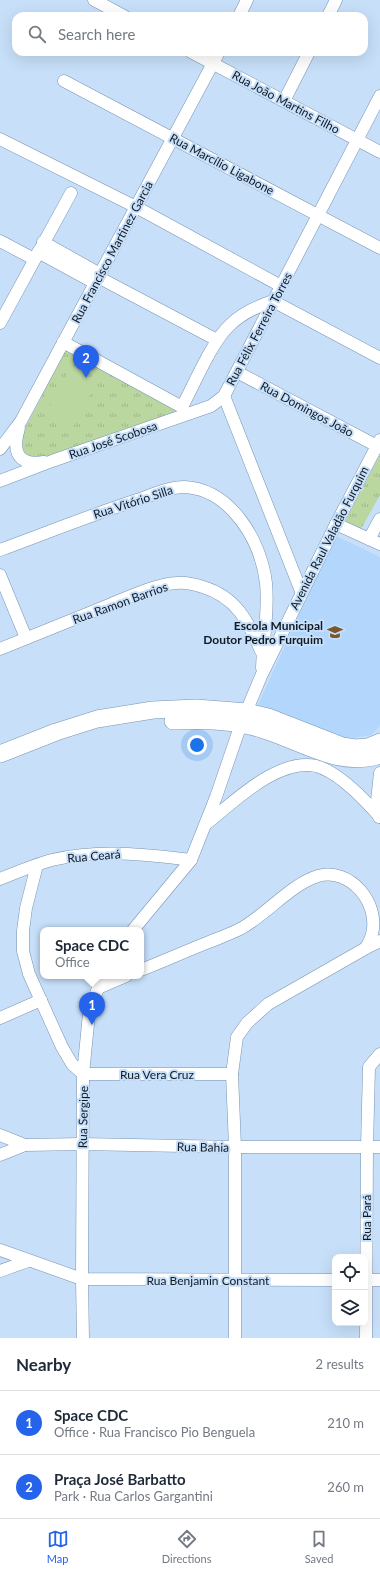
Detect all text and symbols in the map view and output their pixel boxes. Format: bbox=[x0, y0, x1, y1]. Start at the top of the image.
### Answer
search box bbox=[12, 12, 368, 56]
icon: search bbox=[26, 23, 48, 45]
text: Search here bbox=[58, 25, 135, 43]
street label: Rua João Martins Filho bbox=[230, 67, 343, 137]
street label: Rua Marcílio Ligabone bbox=[167, 130, 277, 198]
street label: Rua Francisco Martinez Garcia bbox=[68, 178, 156, 326]
street label: Rua Félix Ferreira Torres bbox=[223, 270, 295, 388]
pin: 2 bbox=[73, 345, 99, 378]
street label: Rua Domingos João bbox=[258, 378, 356, 440]
street label: Rua José Scobosa bbox=[67, 418, 159, 462]
street label: Avenida Raul Valadão Furquim bbox=[286, 464, 372, 612]
street label: Rua Vitório Silla bbox=[91, 482, 175, 522]
street label: Rua Ramon Barrios bbox=[70, 579, 170, 627]
place label: Escola Municipal Doutor Pedro Furquim bbox=[203, 618, 323, 647]
school or university icon: Escola Municipal Doutor Pedro Furquim bbox=[326, 623, 344, 641]
your location bbox=[187, 735, 207, 755]
street label: Rua Ceará bbox=[67, 846, 121, 866]
popup bbox=[40, 927, 144, 979]
text: Space CDC bbox=[55, 936, 129, 954]
text: Office bbox=[55, 954, 90, 970]
pin: 1 bbox=[79, 992, 105, 1025]
street label: Rua Vera Cruz bbox=[120, 1067, 195, 1082]
street label: Rua Sergipe bbox=[75, 1086, 91, 1148]
street label: Rua Bahia bbox=[177, 1139, 229, 1155]
street label: Rua Pará bbox=[359, 1195, 374, 1241]
map controls bbox=[332, 1254, 368, 1326]
button: locate bbox=[332, 1254, 368, 1290]
street label: Rua Benjamin Constant bbox=[147, 1273, 270, 1288]
button: layers bbox=[332, 1290, 368, 1326]
text: Nearby bbox=[16, 1354, 71, 1375]
text: 2 results bbox=[316, 1356, 364, 1372]
text: Space CDC bbox=[54, 1406, 128, 1424]
text: 1 bbox=[25, 1415, 33, 1431]
text: 210 m bbox=[327, 1415, 364, 1431]
text: Office · Rua Francisco Pio Benguela bbox=[54, 1424, 255, 1440]
text: Praça José Barbatto bbox=[54, 1470, 186, 1488]
text: 2 bbox=[25, 1479, 33, 1495]
text: 260 m bbox=[327, 1479, 364, 1495]
text: Park · Rua Carlos Gargantini bbox=[54, 1488, 213, 1504]
tab: Map bbox=[47, 1528, 69, 1565]
tab: Directions bbox=[162, 1528, 211, 1565]
tab: Saved bbox=[305, 1528, 333, 1565]

